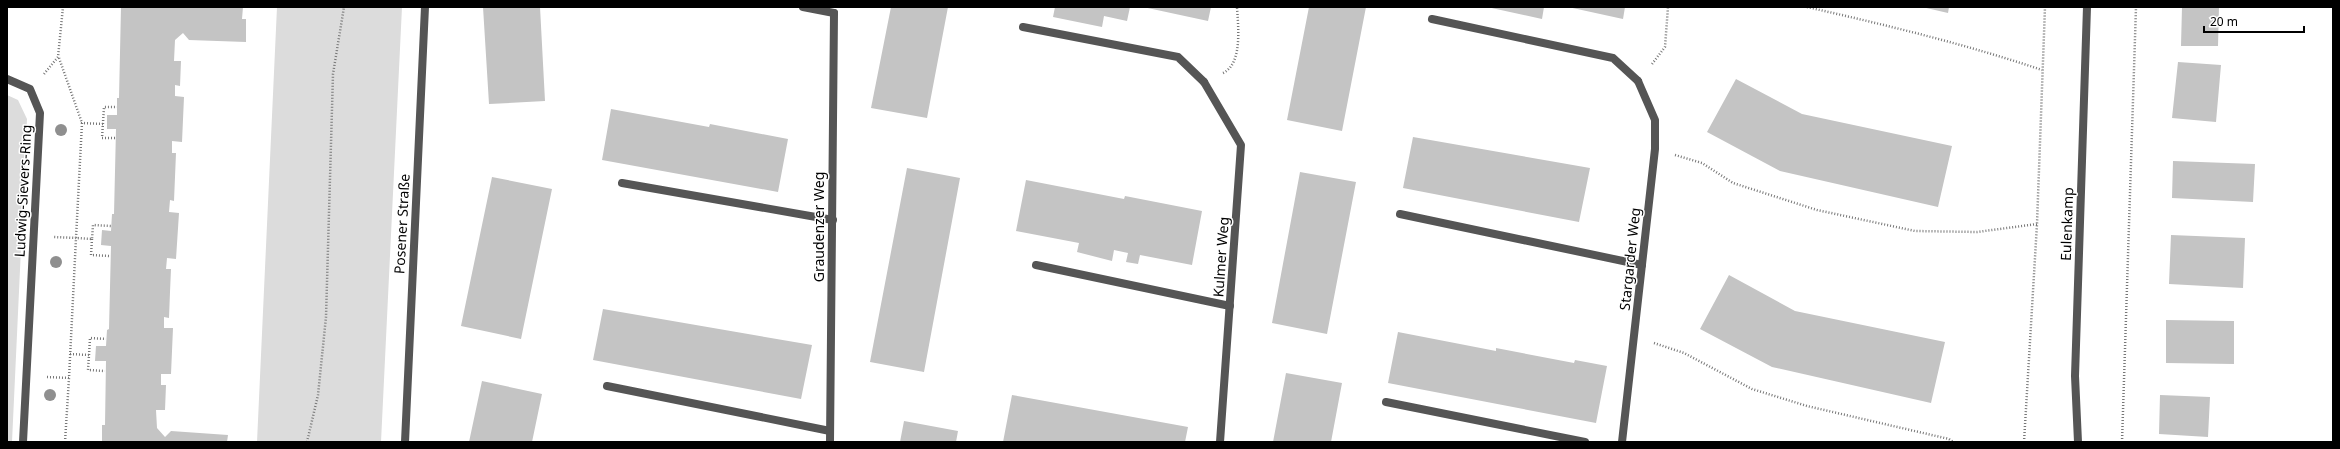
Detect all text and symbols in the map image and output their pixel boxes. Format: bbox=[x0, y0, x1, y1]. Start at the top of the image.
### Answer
scale bar bbox=[2204, 8, 2304, 34]
text: 20 m bbox=[2210, 13, 2238, 30]
street label: Ludwig-Sievers-Ring bbox=[10, 124, 35, 258]
street label: Graudenzer Weg bbox=[809, 172, 828, 282]
street label: Posener Straße bbox=[389, 173, 414, 275]
street label: Eulenkamp bbox=[2056, 187, 2077, 261]
street label: Stargarder Weg bbox=[1615, 207, 1644, 311]
street label: Kulmer Weg bbox=[1208, 216, 1233, 298]

